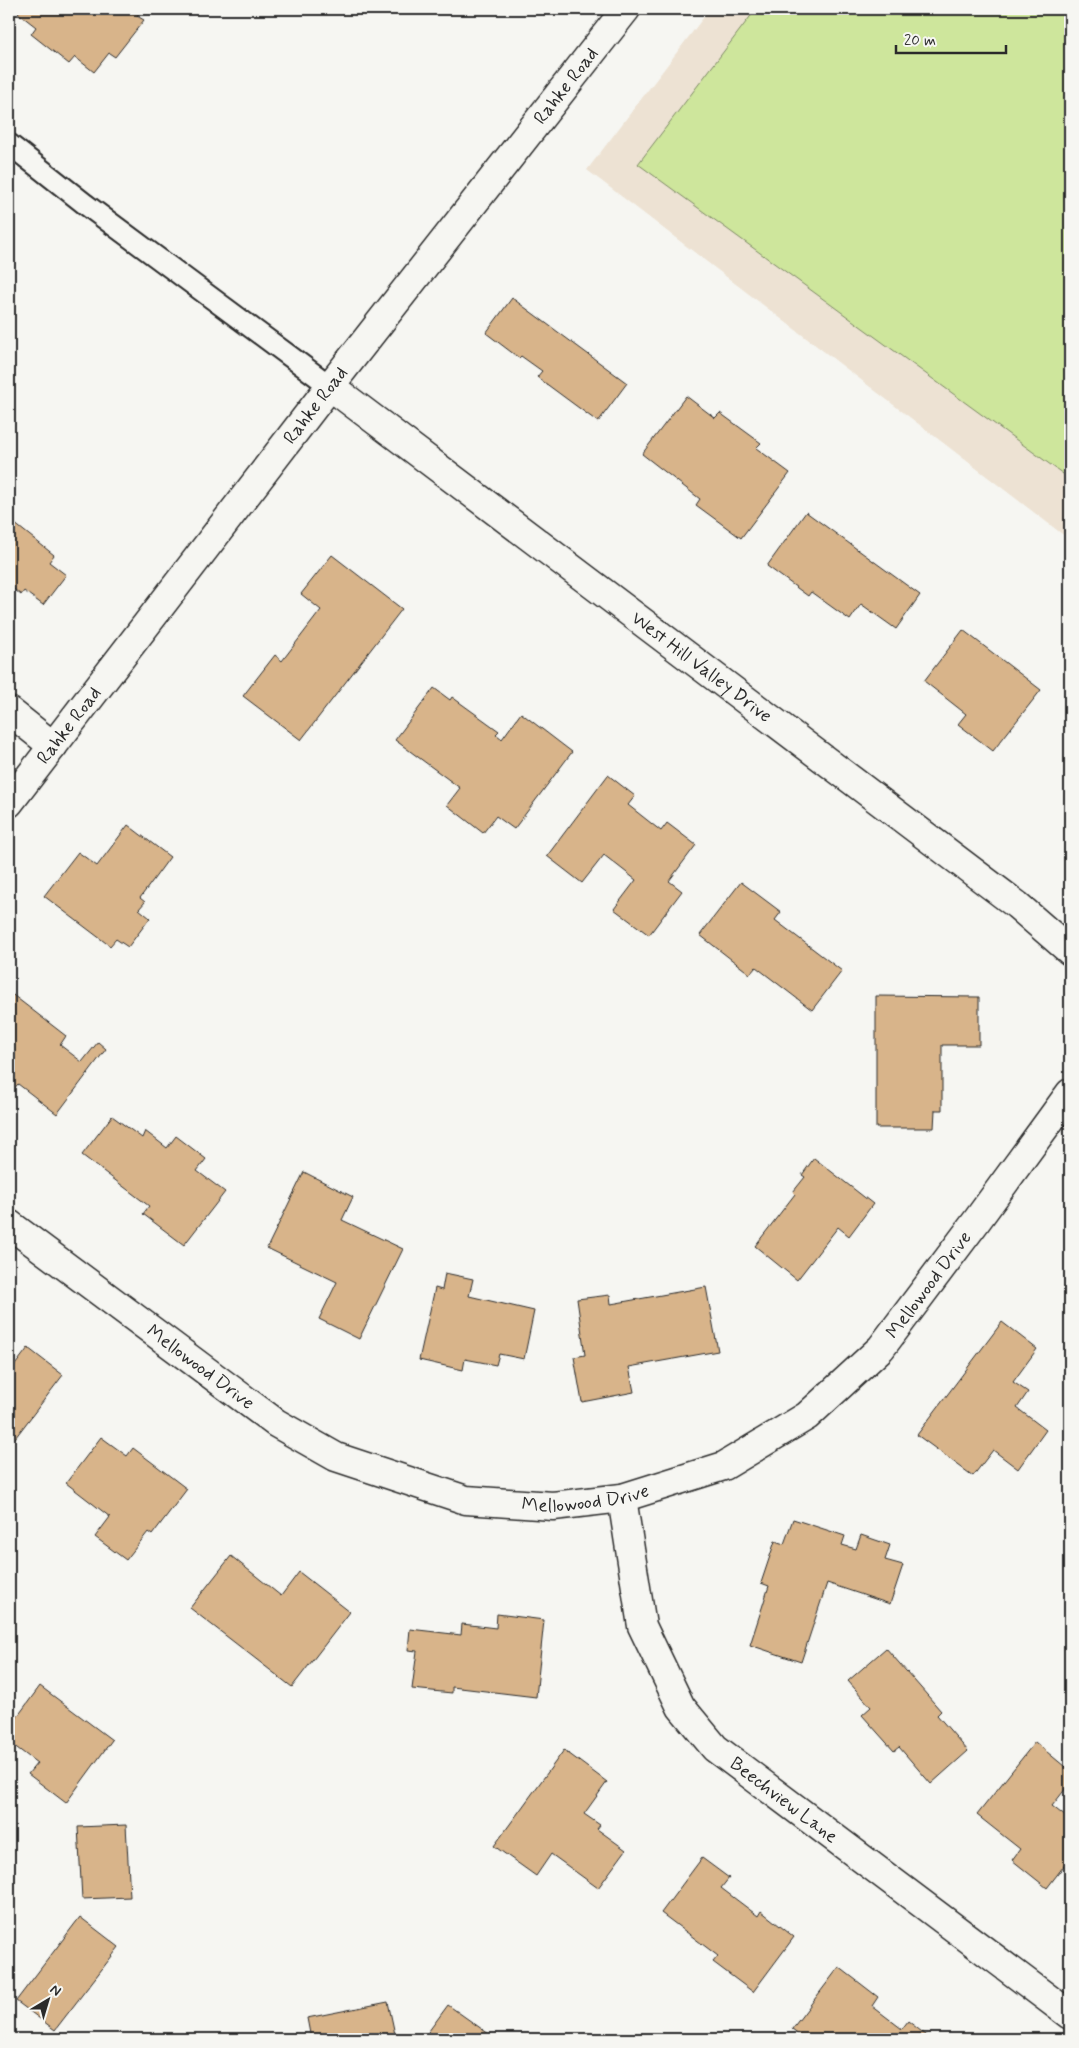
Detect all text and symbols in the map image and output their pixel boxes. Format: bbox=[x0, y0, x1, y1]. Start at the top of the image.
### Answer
scale bar bbox=[896, 22, 1006, 54]
text: 20 m bbox=[904, 31, 936, 51]
street label: Rahke Road bbox=[528, 42, 604, 130]
street label: Rahke Road bbox=[277, 361, 353, 449]
street label: West Hill Valley Drive bbox=[626, 606, 777, 728]
street label: Rahke Road bbox=[31, 681, 107, 769]
street label: Mellowood Drive bbox=[880, 1226, 977, 1344]
street label: Mellowood Drive bbox=[142, 1318, 260, 1415]
street label: Mellowood Drive bbox=[521, 1478, 652, 1518]
street label: Beechview Lane bbox=[725, 1751, 843, 1849]
north arrow bbox=[22, 1976, 72, 2026]
text: N bbox=[46, 1981, 65, 2001]

